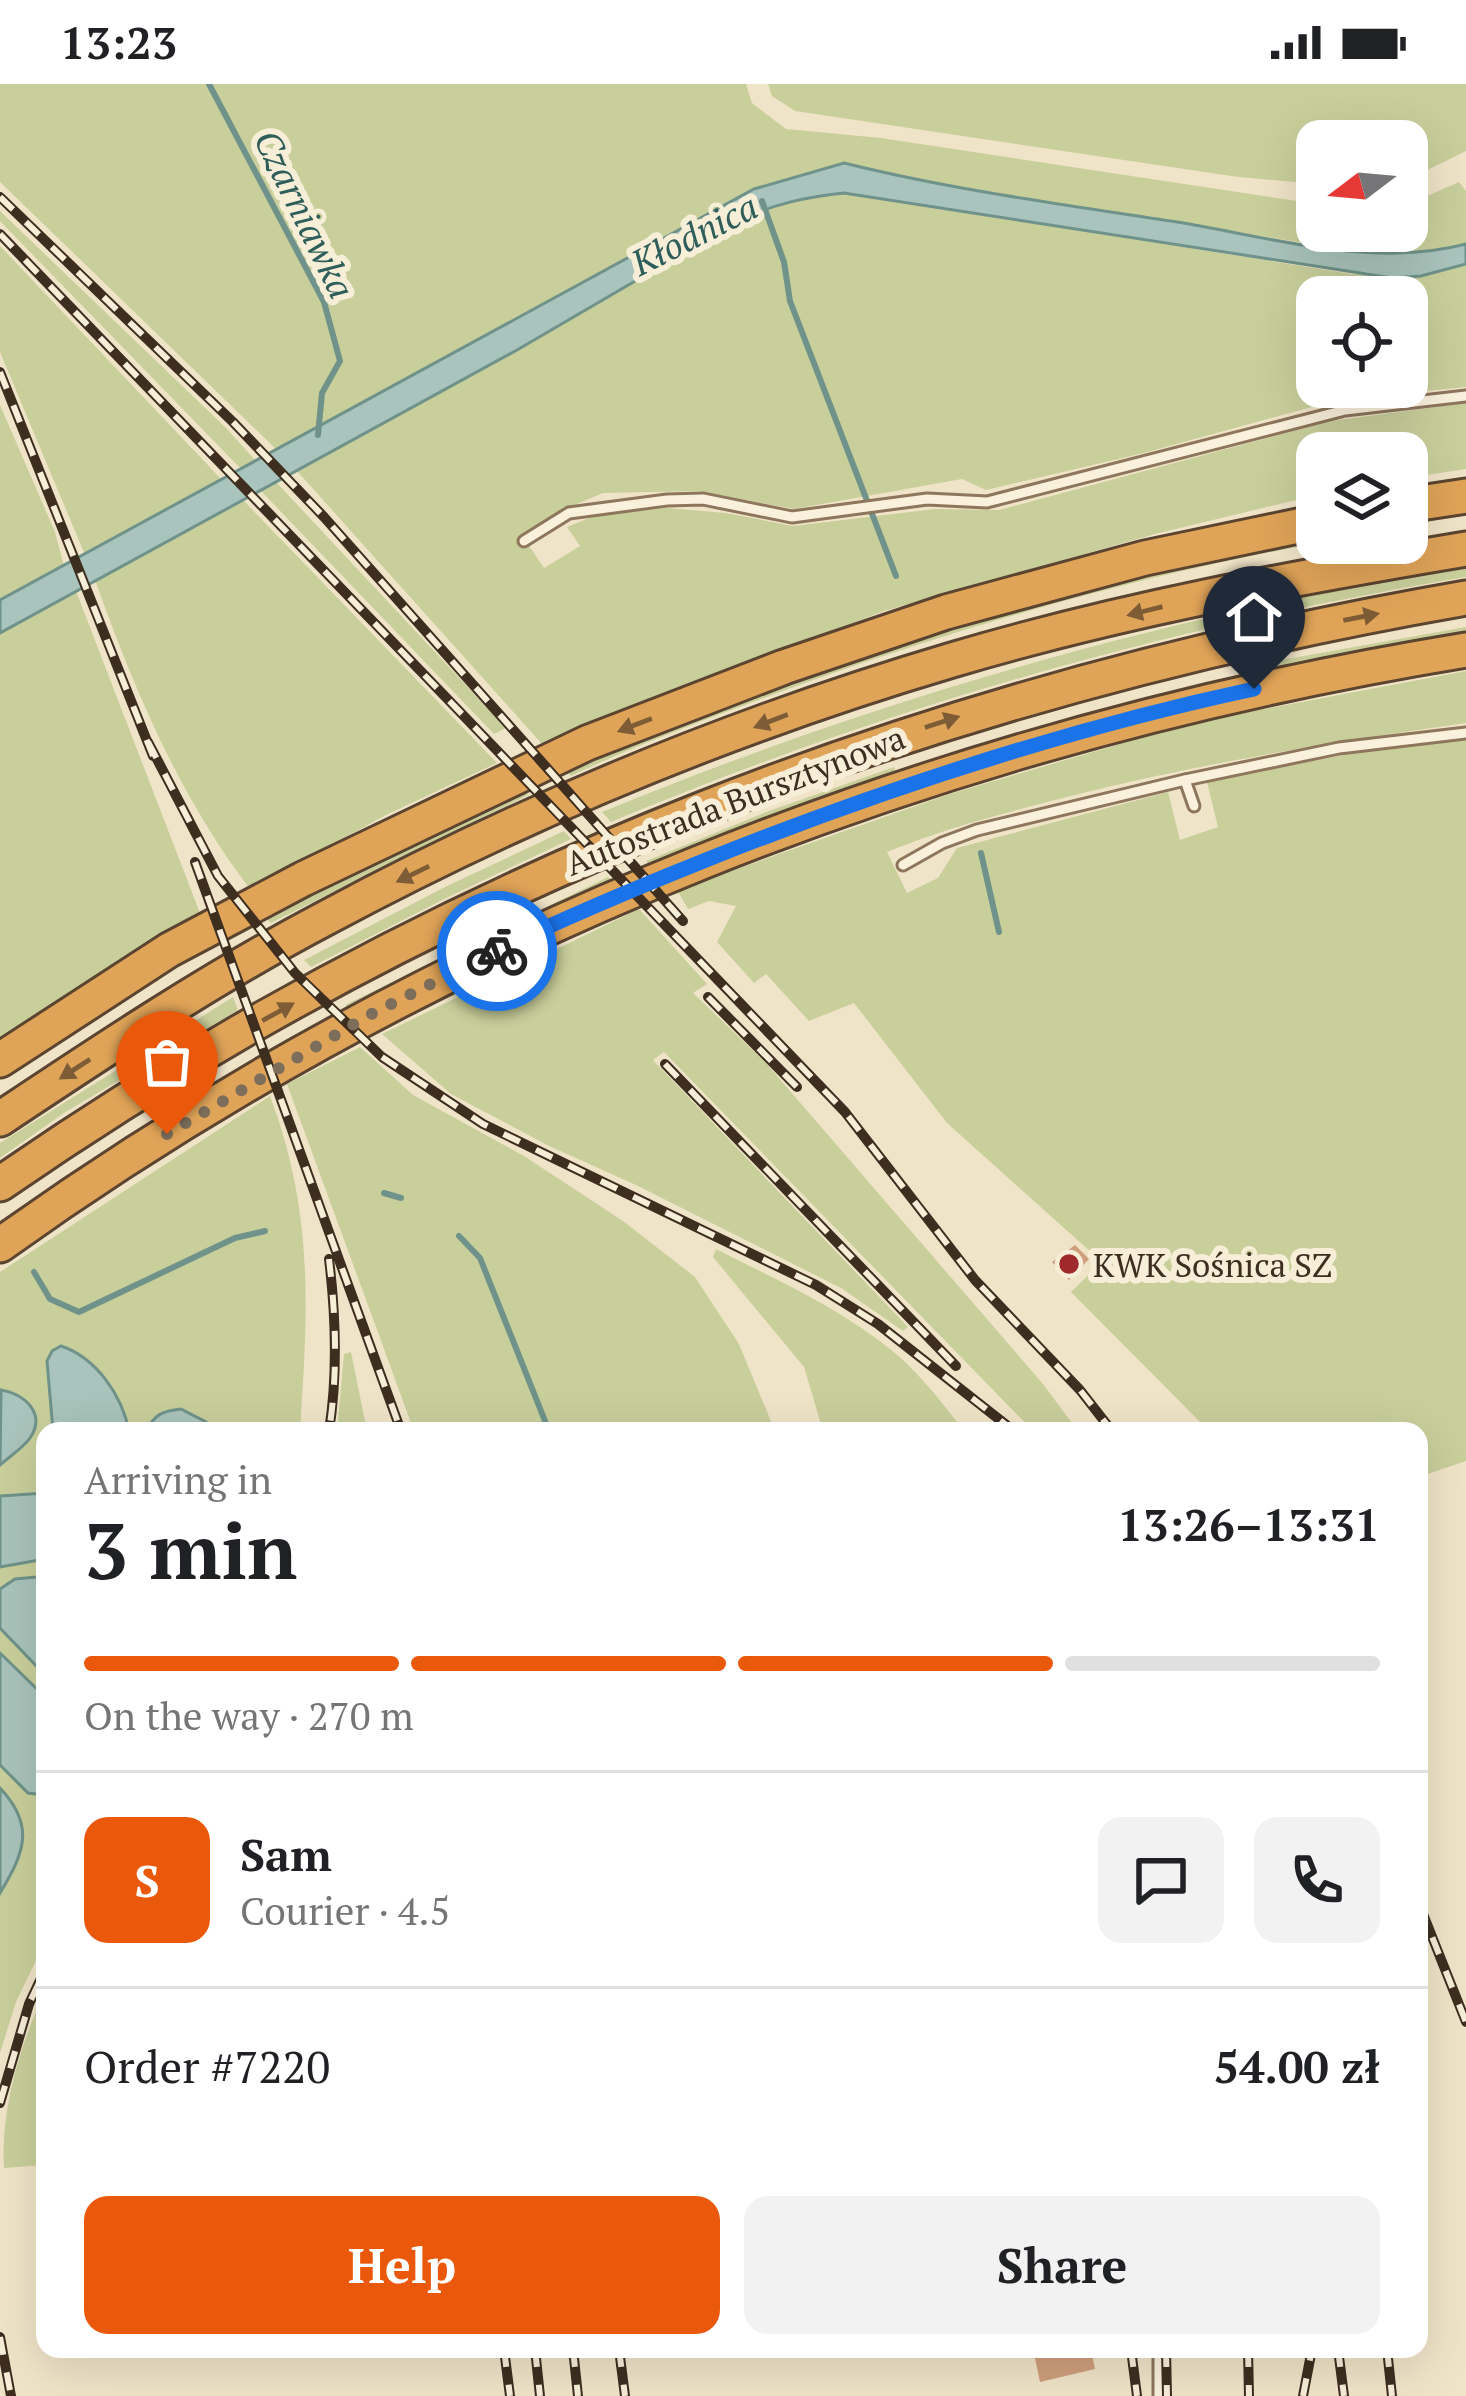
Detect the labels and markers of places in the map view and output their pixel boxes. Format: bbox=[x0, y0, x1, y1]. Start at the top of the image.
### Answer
pin bbox=[1203, 566, 1305, 689]
pin bbox=[116, 1011, 218, 1134]
place label: KWK Sośnica SZ bbox=[1093, 1243, 1332, 1286]
marker: KWK Sośnica SZ bbox=[1056, 1251, 1082, 1277]

